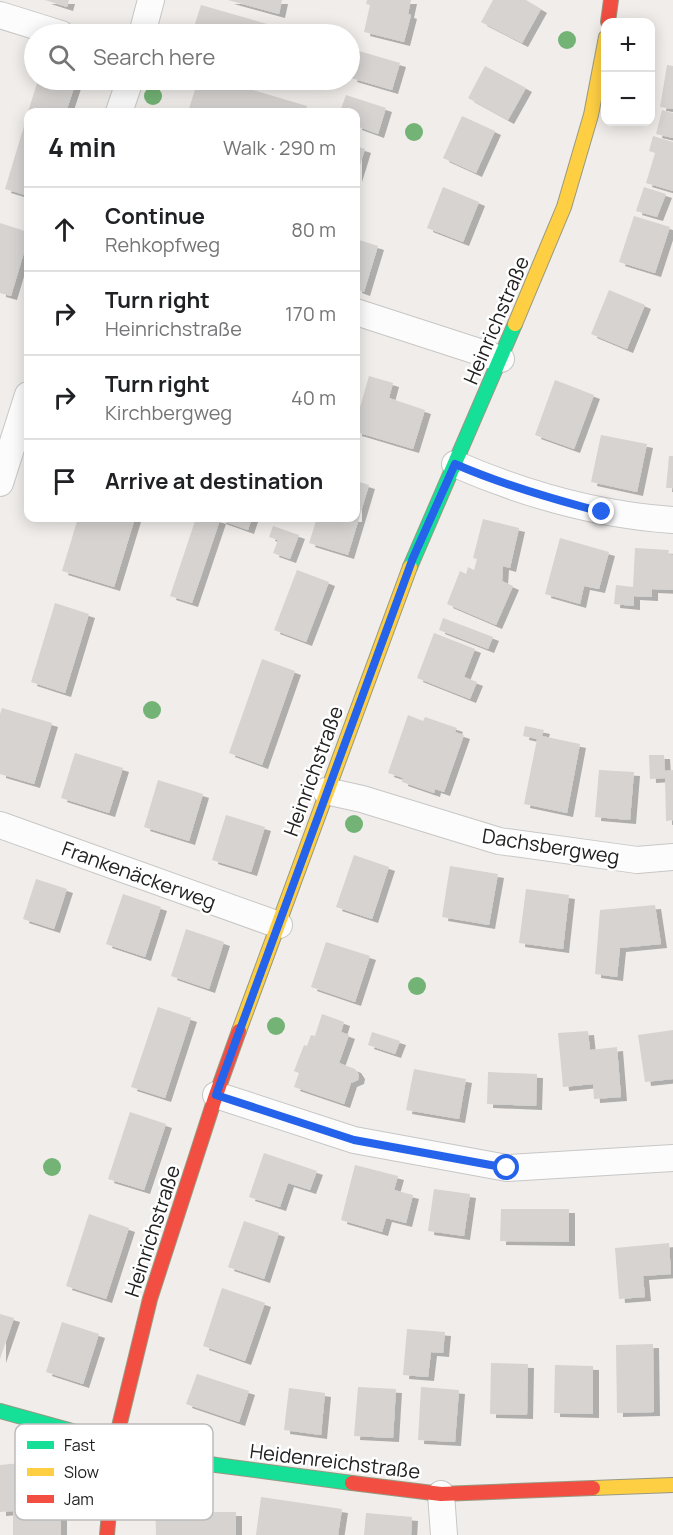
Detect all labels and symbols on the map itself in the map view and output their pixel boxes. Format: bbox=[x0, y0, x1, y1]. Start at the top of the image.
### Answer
street label: Heinrichstraße bbox=[457, 252, 535, 388]
route end bbox=[588, 498, 614, 524]
street label: Heinrichstraße bbox=[277, 702, 349, 840]
street label: Dachsbergweg bbox=[480, 822, 622, 870]
street label: Frankenäckerweg bbox=[58, 835, 220, 915]
route start bbox=[493, 1154, 519, 1180]
street label: Heinrichstraße bbox=[118, 1162, 186, 1300]
legend bbox=[15, 1424, 213, 1520]
text: Fast bbox=[64, 1434, 95, 1456]
street label: Heidenreichstraße bbox=[248, 1437, 422, 1485]
text: Slow bbox=[64, 1461, 99, 1483]
text: Jam bbox=[64, 1488, 94, 1510]

